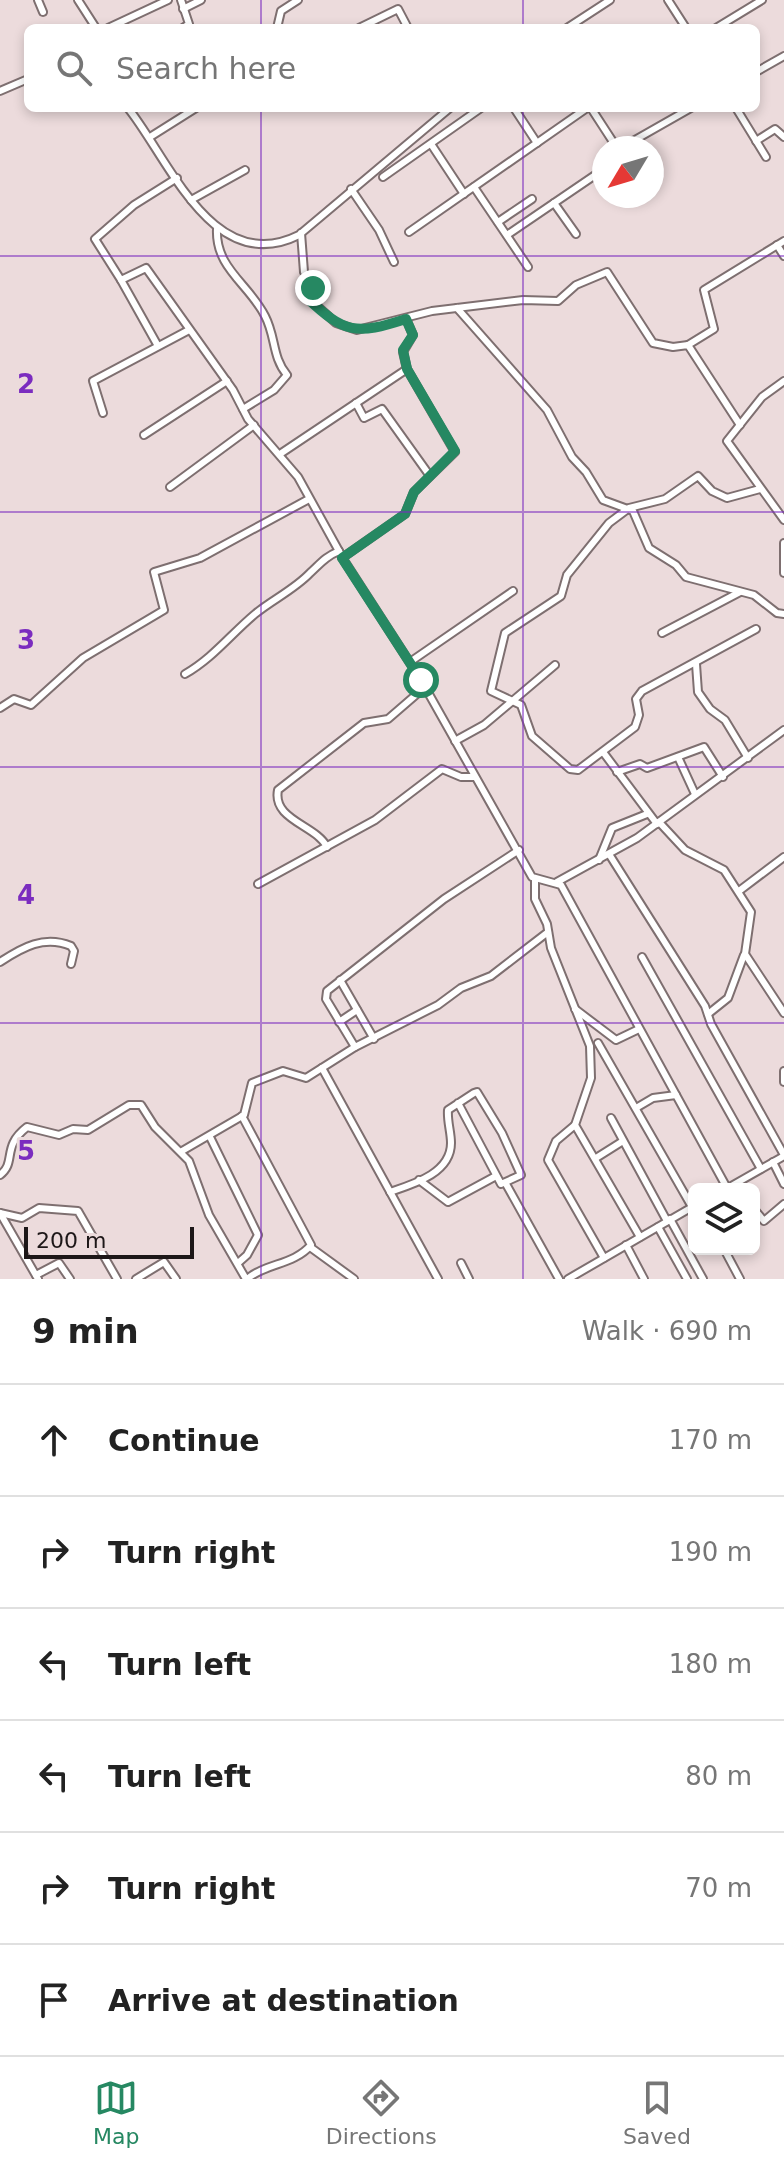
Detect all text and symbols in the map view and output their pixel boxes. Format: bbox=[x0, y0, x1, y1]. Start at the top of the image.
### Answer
search box bbox=[24, 24, 760, 112]
icon: search bbox=[52, 46, 96, 90]
text: Search here bbox=[116, 51, 296, 86]
north arrow bbox=[592, 136, 664, 208]
route end bbox=[295, 270, 331, 306]
text: 2 bbox=[17, 369, 35, 399]
text: 3 bbox=[17, 625, 35, 655]
route start bbox=[403, 662, 439, 698]
text: 4 bbox=[17, 880, 35, 910]
text: 5 bbox=[17, 1136, 35, 1166]
map controls bbox=[688, 1183, 760, 1255]
button: layers bbox=[688, 1183, 760, 1255]
scale bar bbox=[24, 1223, 194, 1259]
text: 200 m bbox=[36, 1228, 106, 1253]
text: 9 min bbox=[32, 1311, 139, 1351]
text: Walk · 690 m bbox=[582, 1316, 752, 1346]
icon: ahead bbox=[32, 1418, 76, 1462]
text: Continue bbox=[108, 1423, 260, 1458]
text: 170 m bbox=[669, 1425, 752, 1455]
icon: right bbox=[32, 1530, 76, 1574]
text: Turn right bbox=[108, 1535, 275, 1570]
text: 190 m bbox=[669, 1537, 752, 1567]
icon: left bbox=[32, 1642, 76, 1686]
text: Turn left bbox=[108, 1647, 251, 1682]
text: 180 m bbox=[669, 1649, 752, 1679]
icon: left bbox=[32, 1754, 76, 1798]
text: Turn left bbox=[108, 1759, 251, 1794]
text: 80 m bbox=[685, 1761, 752, 1791]
icon: right bbox=[32, 1866, 76, 1910]
text: Turn right bbox=[108, 1871, 275, 1906]
text: 70 m bbox=[685, 1873, 752, 1903]
icon: arrive bbox=[32, 1978, 76, 2022]
text: Arrive at destination bbox=[108, 1983, 459, 2018]
tab: Map bbox=[93, 2076, 140, 2149]
tab: Directions bbox=[326, 2076, 437, 2149]
tab: Saved bbox=[623, 2076, 691, 2149]

